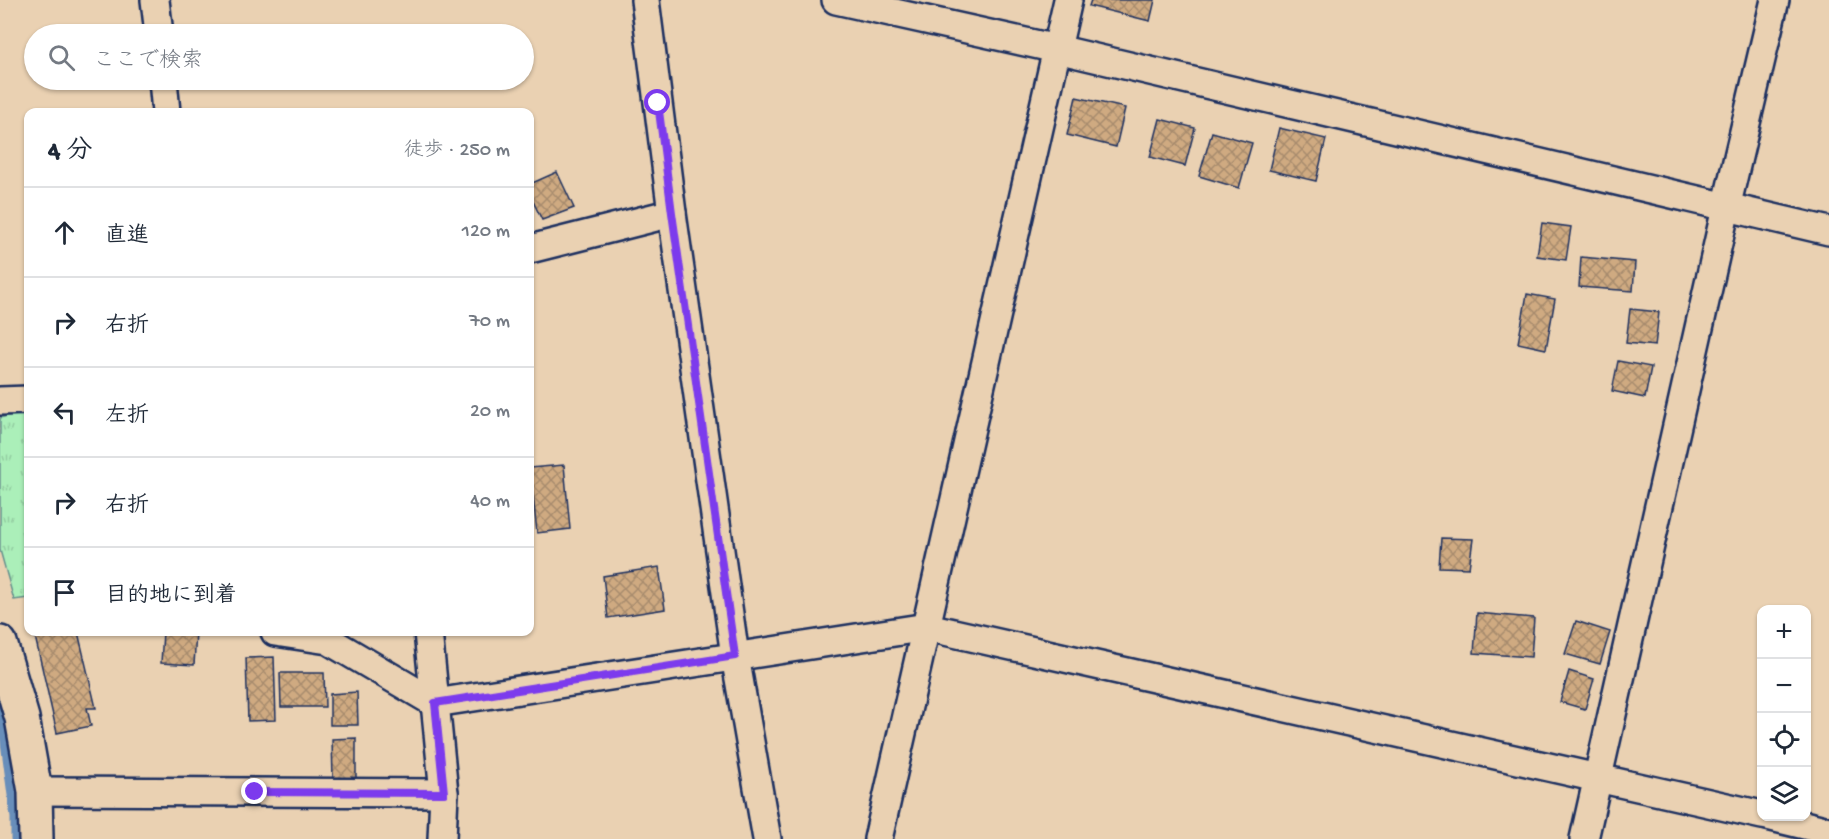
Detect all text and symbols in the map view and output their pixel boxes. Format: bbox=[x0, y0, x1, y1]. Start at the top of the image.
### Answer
search box bbox=[24, 24, 534, 90]
icon: search bbox=[45, 41, 78, 74]
text: ここで検索 bbox=[93, 49, 203, 75]
route start bbox=[644, 89, 670, 115]
text: 4 分 bbox=[48, 137, 92, 168]
text: 徒歩 · 250 m bbox=[404, 140, 510, 163]
icon: ahead bbox=[48, 216, 81, 249]
text: 120 m bbox=[462, 221, 510, 244]
text: 直進 bbox=[105, 224, 149, 250]
icon: right bbox=[48, 306, 81, 339]
text: 70 m bbox=[469, 311, 510, 334]
text: 右折 bbox=[105, 314, 149, 340]
icon: left bbox=[48, 396, 81, 429]
text: 20 m bbox=[470, 401, 510, 424]
text: 左折 bbox=[105, 404, 149, 430]
icon: right bbox=[48, 486, 81, 519]
text: 40 m bbox=[470, 491, 510, 514]
text: 右折 bbox=[105, 494, 149, 520]
icon: arrive bbox=[48, 576, 81, 609]
text: 目的地に到着 bbox=[105, 584, 237, 610]
map controls bbox=[1757, 605, 1811, 821]
button: + bbox=[1757, 605, 1811, 659]
button: − bbox=[1757, 659, 1811, 713]
button: locate bbox=[1757, 713, 1811, 767]
button: layers bbox=[1757, 767, 1811, 821]
route end bbox=[241, 778, 267, 804]

